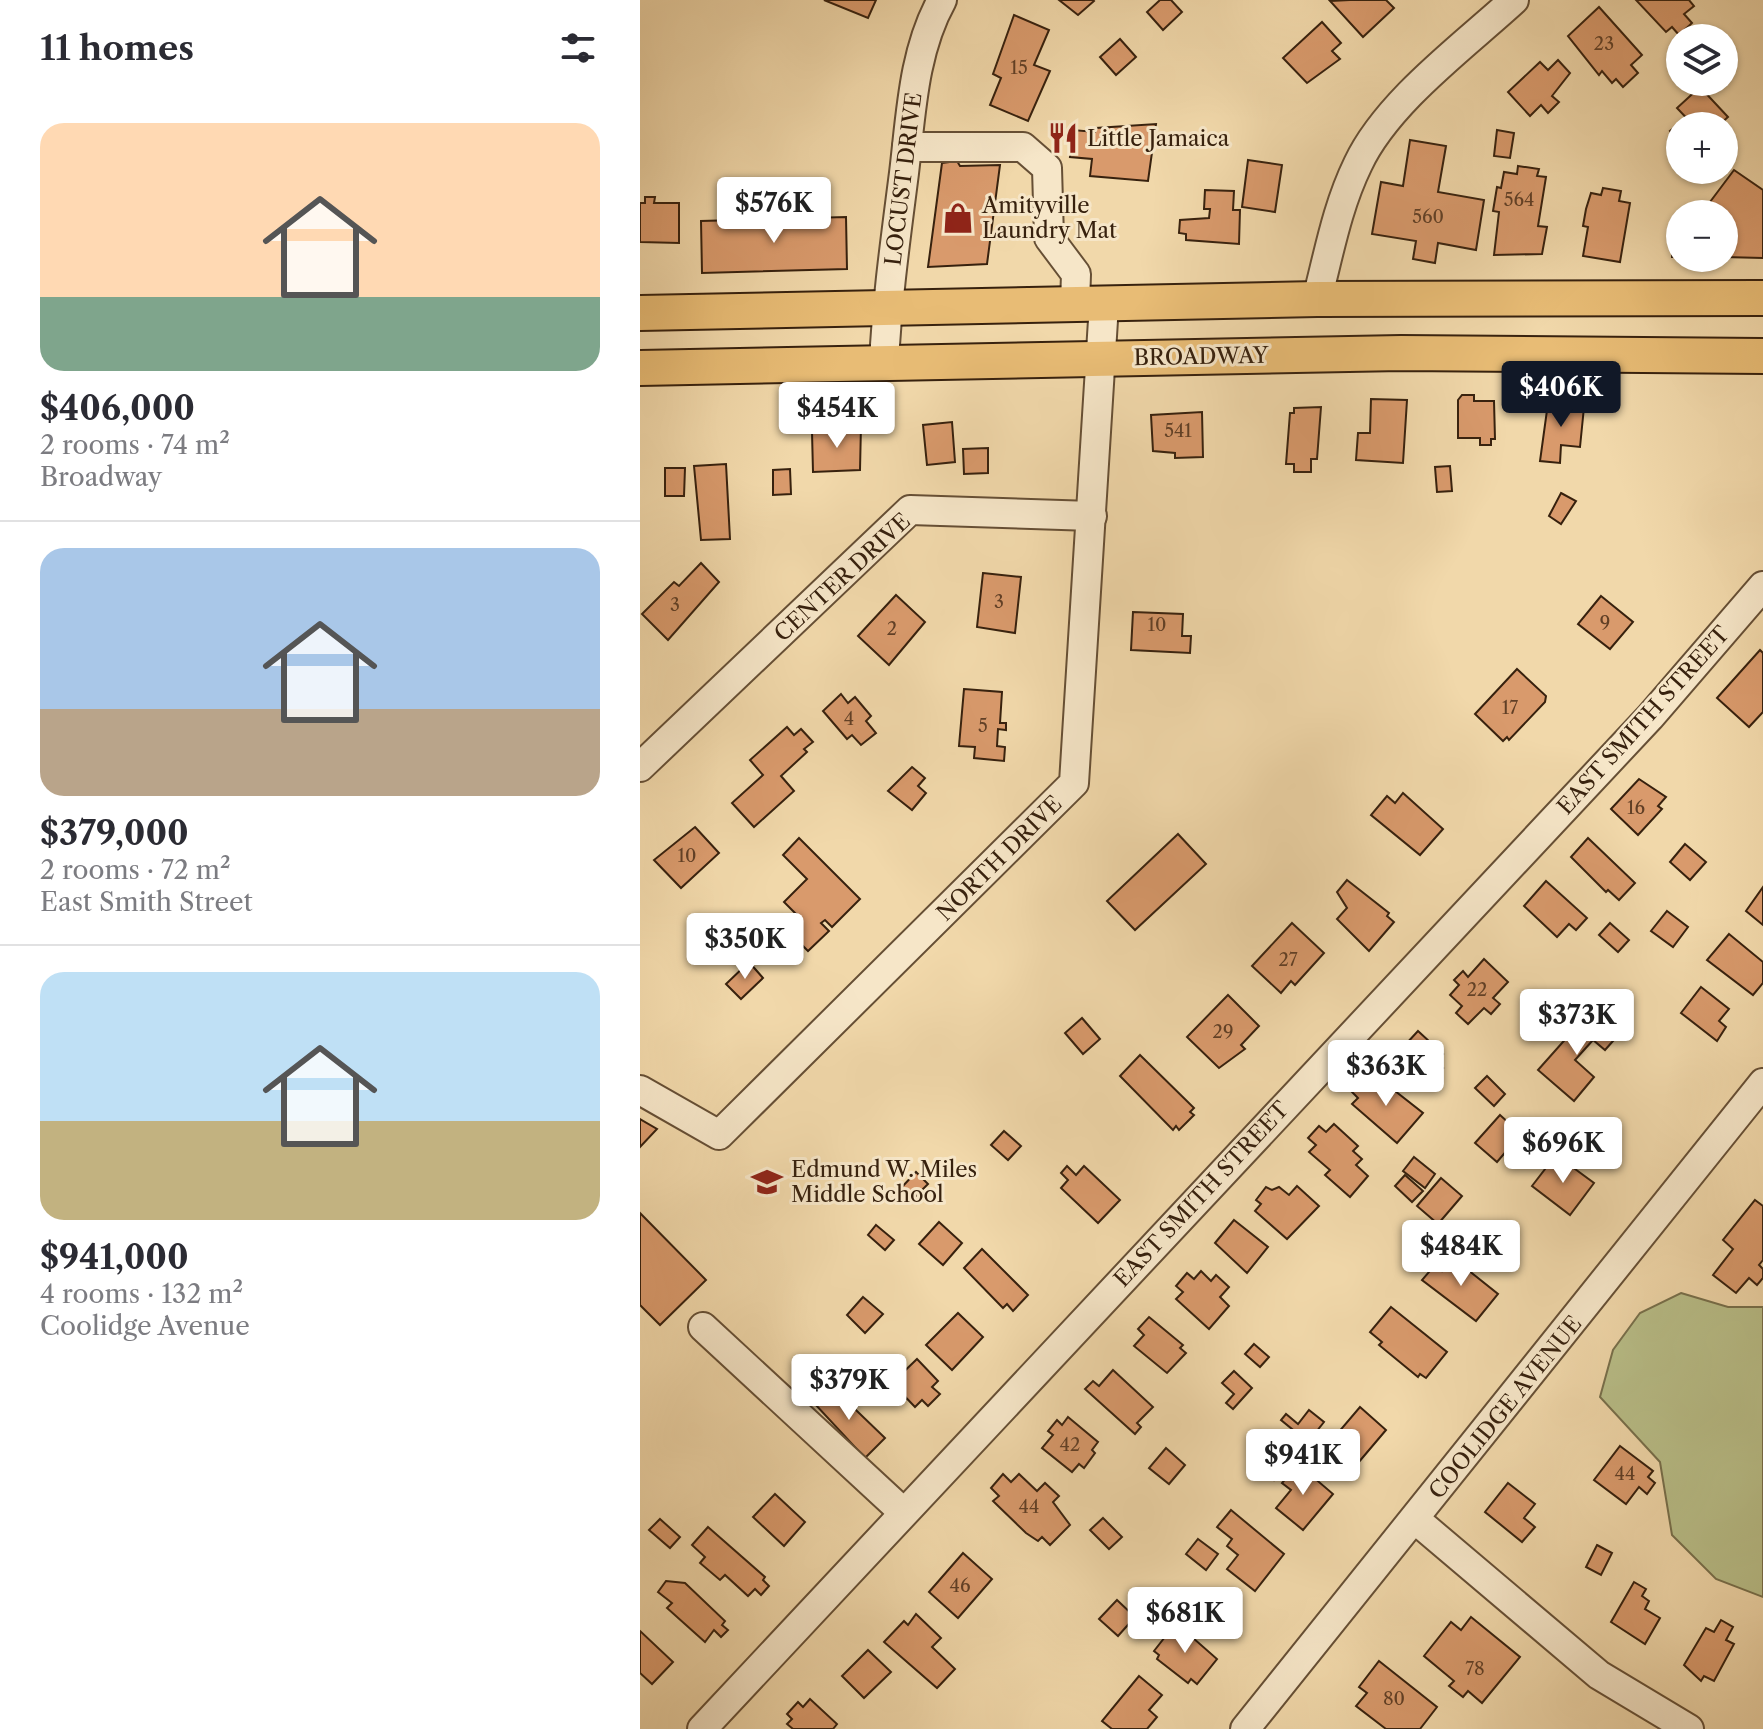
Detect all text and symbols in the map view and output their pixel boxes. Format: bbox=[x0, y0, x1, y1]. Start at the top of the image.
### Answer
map controls bbox=[1666, 24, 1738, 272]
button: layers bbox=[1666, 24, 1738, 96]
icon: filters bbox=[556, 26, 600, 70]
text: 11 homes bbox=[40, 27, 194, 69]
house number: 23 bbox=[1594, 33, 1614, 55]
house number: 15 bbox=[1010, 57, 1028, 79]
street label: LOCUST DRIVE bbox=[879, 91, 928, 267]
button: + bbox=[1666, 112, 1738, 184]
restaurant icon: Little Jamaica bbox=[1046, 121, 1080, 155]
place label: Little Jamaica bbox=[1087, 125, 1230, 152]
icon: home bbox=[248, 175, 392, 319]
pin: $576K bbox=[718, 177, 830, 245]
text: $576K bbox=[735, 187, 813, 219]
house number: 564 bbox=[1504, 189, 1534, 211]
place label: Amityville Laundry Mat bbox=[981, 192, 1117, 244]
button: − bbox=[1666, 200, 1738, 272]
shop icon: Amityville Laundry Mat bbox=[941, 201, 975, 235]
house number: 560 bbox=[1412, 206, 1444, 228]
street label: BROADWAY bbox=[1133, 342, 1269, 371]
pin: $406K bbox=[1505, 361, 1617, 429]
text: $406K bbox=[1520, 371, 1602, 403]
pin: $454K bbox=[781, 382, 893, 450]
text: $406,000 bbox=[40, 387, 195, 429]
text: $454K bbox=[797, 392, 877, 424]
house number: 541 bbox=[1164, 420, 1192, 442]
text: 2 rooms · 74 m² bbox=[40, 429, 230, 461]
text: Broadway bbox=[40, 461, 162, 493]
street label: CENTER DRIVE bbox=[769, 507, 916, 647]
house number: 3 bbox=[994, 591, 1004, 613]
house number: 3 bbox=[670, 594, 680, 616]
icon: home bbox=[248, 600, 392, 744]
house number: 9 bbox=[1600, 612, 1610, 634]
house number: 10 bbox=[1148, 614, 1166, 636]
house number: 2 bbox=[887, 618, 897, 640]
street label: EAST SMITH STREET bbox=[1552, 620, 1735, 820]
house number: 17 bbox=[1502, 697, 1518, 719]
house number: 4 bbox=[844, 708, 854, 730]
house number: 5 bbox=[978, 715, 988, 737]
street label: NORTH DRIVE bbox=[931, 790, 1068, 927]
house number: 16 bbox=[1627, 797, 1645, 819]
text: $379,000 bbox=[40, 812, 189, 854]
house number: 10 bbox=[678, 845, 696, 867]
text: 2 rooms · 72 m² bbox=[40, 854, 231, 886]
text: East Smith Street bbox=[40, 886, 253, 918]
pin: $350K bbox=[689, 913, 801, 981]
text: $350K bbox=[705, 923, 785, 955]
house number: 27 bbox=[1278, 949, 1298, 971]
house number: 22 bbox=[1467, 979, 1487, 1001]
pin: $373K bbox=[1521, 989, 1633, 1057]
text: $373K bbox=[1538, 999, 1616, 1031]
house number: 29 bbox=[1213, 1021, 1233, 1043]
icon: home bbox=[248, 1024, 392, 1168]
pin: $363K bbox=[1330, 1040, 1442, 1108]
text: $363K bbox=[1346, 1050, 1426, 1082]
street label: EAST SMITH STREET bbox=[1108, 1096, 1295, 1293]
pin: $696K bbox=[1507, 1117, 1619, 1185]
text: $696K bbox=[1522, 1127, 1604, 1159]
place label: Edmund W. Miles Middle School bbox=[791, 1156, 977, 1208]
school or university icon: Edmund W. Miles Middle School bbox=[750, 1165, 784, 1199]
pin: $484K bbox=[1405, 1220, 1517, 1288]
text: $484K bbox=[1420, 1230, 1502, 1262]
text: $941,000 bbox=[40, 1236, 189, 1278]
text: 4 rooms · 132 m² bbox=[40, 1278, 243, 1310]
text: Coolidge Avenue bbox=[40, 1310, 250, 1342]
street label: COOLIDGE AVENUE bbox=[1423, 1310, 1587, 1504]
pin: $379K bbox=[793, 1354, 905, 1422]
text: $379K bbox=[809, 1364, 889, 1396]
pin: $941K bbox=[1247, 1429, 1359, 1497]
house number: 42 bbox=[1060, 1434, 1080, 1456]
text: $941K bbox=[1264, 1439, 1342, 1471]
house number: 44 bbox=[1615, 1463, 1635, 1485]
house number: 44 bbox=[1019, 1496, 1039, 1518]
house number: 46 bbox=[950, 1575, 970, 1597]
pin: $681K bbox=[1129, 1587, 1241, 1655]
text: $681K bbox=[1146, 1597, 1224, 1629]
house number: 78 bbox=[1465, 1658, 1485, 1680]
house number: 80 bbox=[1383, 1688, 1405, 1710]

